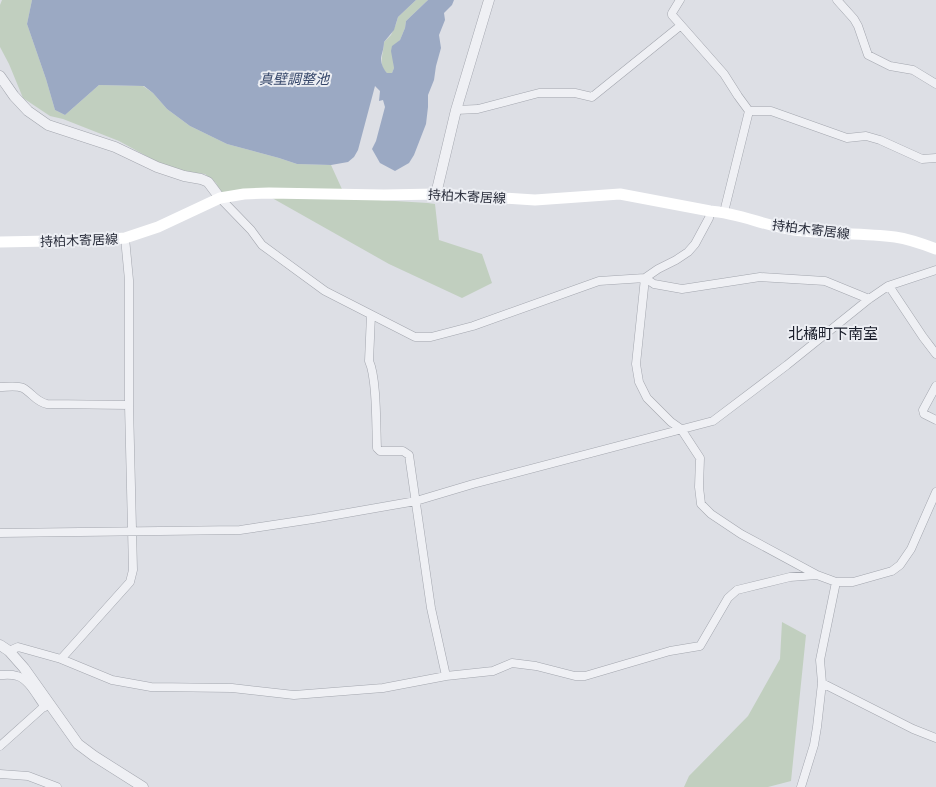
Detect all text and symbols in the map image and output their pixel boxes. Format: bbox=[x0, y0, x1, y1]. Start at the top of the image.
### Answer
water label: 真壁調整池 bbox=[259, 70, 331, 88]
street label: 持柏木寄居線 bbox=[428, 186, 506, 207]
street label: 持柏木寄居線 bbox=[771, 216, 851, 243]
street label: 持柏木寄居線 bbox=[40, 231, 118, 250]
district label: 北橘町下南室 bbox=[788, 324, 878, 343]

